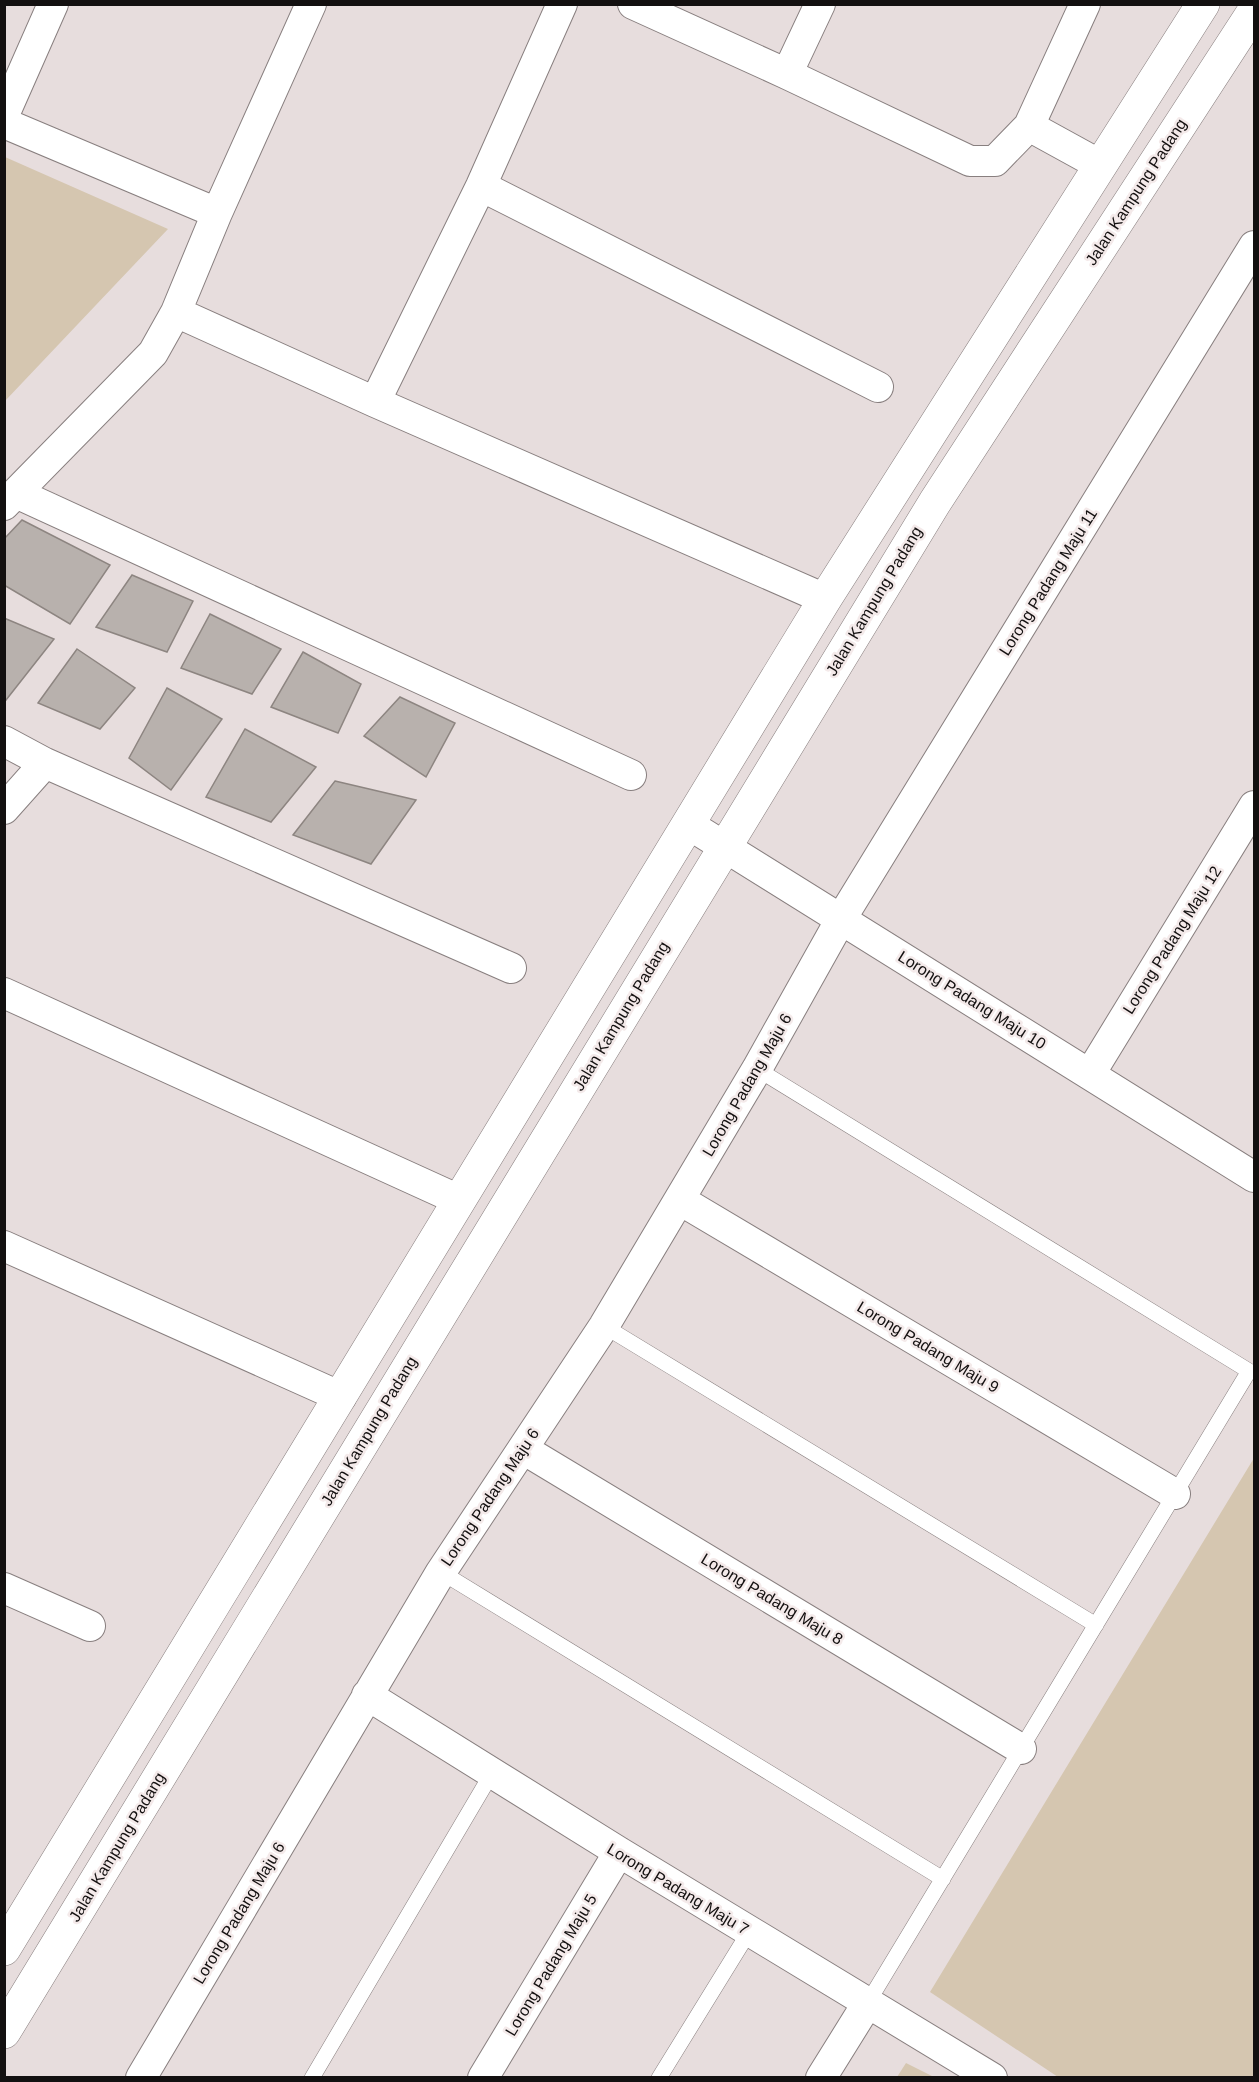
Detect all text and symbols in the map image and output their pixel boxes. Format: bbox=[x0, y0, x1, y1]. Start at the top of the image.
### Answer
street label: Jalan Kampung Padang bbox=[1082, 116, 1190, 268]
street label: Lorong Padang Maju 11 bbox=[996, 505, 1100, 658]
street label: Jalan Kampung Padang bbox=[823, 523, 925, 679]
street label: Lorong Padang Maju 12 bbox=[1120, 863, 1225, 1017]
street label: Jalan Kampung Padang bbox=[570, 938, 672, 1094]
street label: Lorong Padang Maju 10 bbox=[895, 948, 1049, 1053]
street label: Lorong Padang Maju 6 bbox=[699, 1011, 795, 1159]
street label: Lorong Padang Maju 9 bbox=[854, 1298, 1002, 1396]
street label: Jalan Kampung Padang bbox=[318, 1353, 420, 1509]
street label: Lorong Padang Maju 6 bbox=[438, 1425, 542, 1569]
street label: Lorong Padang Maju 8 bbox=[698, 1550, 846, 1648]
street label: Jalan Kampung Padang bbox=[66, 1769, 168, 1925]
street label: Lorong Padang Maju 6 bbox=[190, 1839, 288, 1987]
street label: Lorong Padang Maju 7 bbox=[604, 1840, 752, 1938]
street label: Lorong Padang Maju 5 bbox=[502, 1891, 600, 2039]

